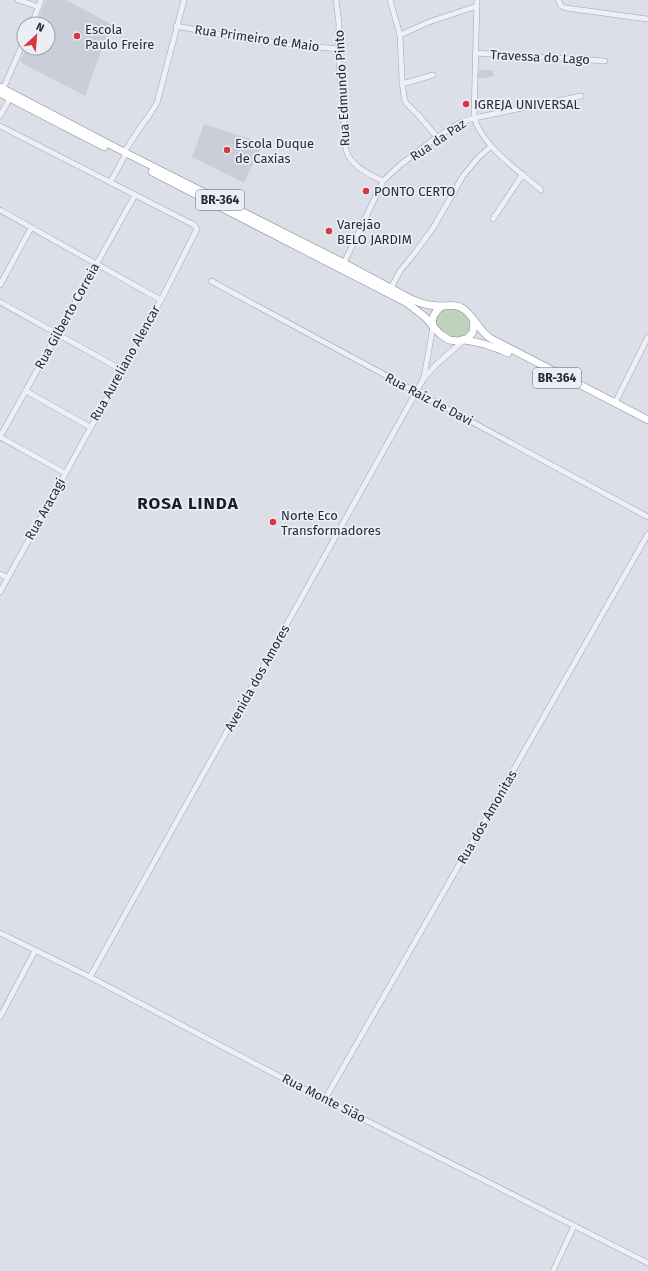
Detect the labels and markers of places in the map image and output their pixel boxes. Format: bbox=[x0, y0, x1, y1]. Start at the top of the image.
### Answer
place label: Escola Paulo Freire bbox=[85, 22, 154, 52]
marker: Escola Paulo Freire bbox=[72, 31, 82, 41]
place label: IGREJA UNIVERSAL bbox=[474, 97, 580, 112]
marker: IGREJA UNIVERSAL bbox=[461, 99, 471, 109]
place label: Escola Duque de Caxias bbox=[235, 136, 314, 166]
marker: Escola Duque de Caxias bbox=[222, 145, 232, 155]
place label: PONTO CERTO bbox=[374, 184, 455, 199]
marker: PONTO CERTO bbox=[361, 186, 371, 196]
place label: Varejão BELO JARDIM bbox=[337, 217, 412, 247]
marker: Varejão BELO JARDIM bbox=[324, 226, 334, 236]
place label: Norte Eco Transformadores bbox=[281, 508, 381, 538]
marker: Norte Eco Transformadores bbox=[268, 517, 278, 527]

